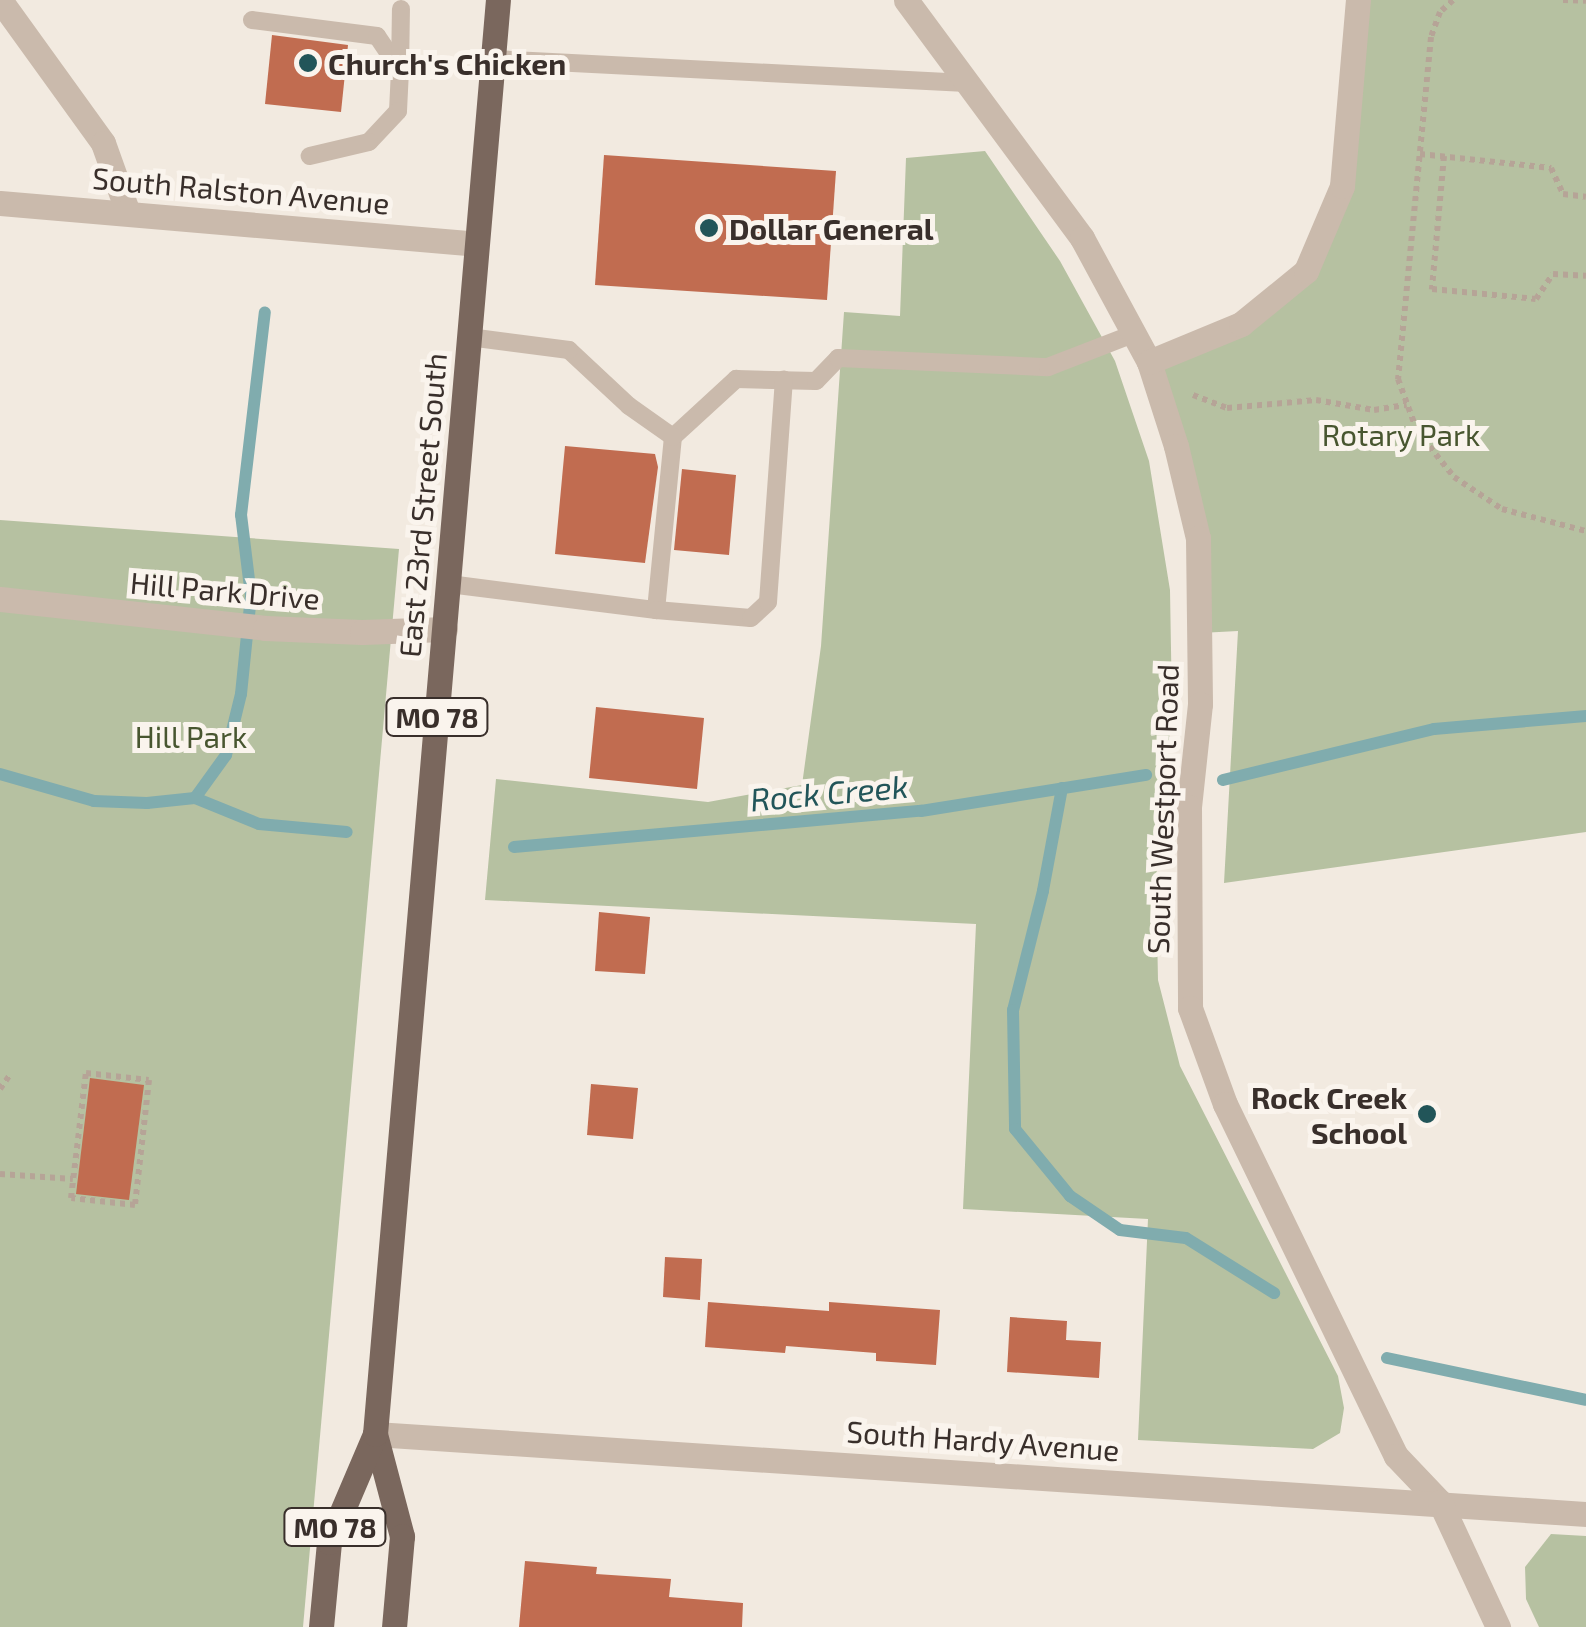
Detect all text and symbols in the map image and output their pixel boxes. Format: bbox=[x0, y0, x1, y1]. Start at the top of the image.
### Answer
place label: Church's Chicken bbox=[328, 45, 566, 81]
marker: Church's Chicken bbox=[297, 52, 319, 74]
street label: South Ralston Avenue bbox=[91, 159, 391, 221]
place label: Dollar General bbox=[729, 210, 934, 246]
marker: Dollar General bbox=[698, 217, 720, 239]
street label: East 23rd Street South bbox=[391, 351, 453, 659]
park label: Rotary Park bbox=[1321, 416, 1481, 452]
street label: Hill Park Drive bbox=[128, 564, 322, 616]
street label: South Westport Road bbox=[1139, 663, 1185, 955]
road number: MO 78 bbox=[384, 694, 490, 740]
park label: Hill Park bbox=[134, 718, 248, 754]
water label: Rock Creek bbox=[748, 766, 910, 818]
place label: Rock Creek School bbox=[1251, 1079, 1407, 1150]
marker: Rock Creek School bbox=[1416, 1103, 1438, 1125]
street label: South Hardy Avenue bbox=[845, 1412, 1121, 1468]
road number: MO 78 bbox=[282, 1504, 388, 1550]

